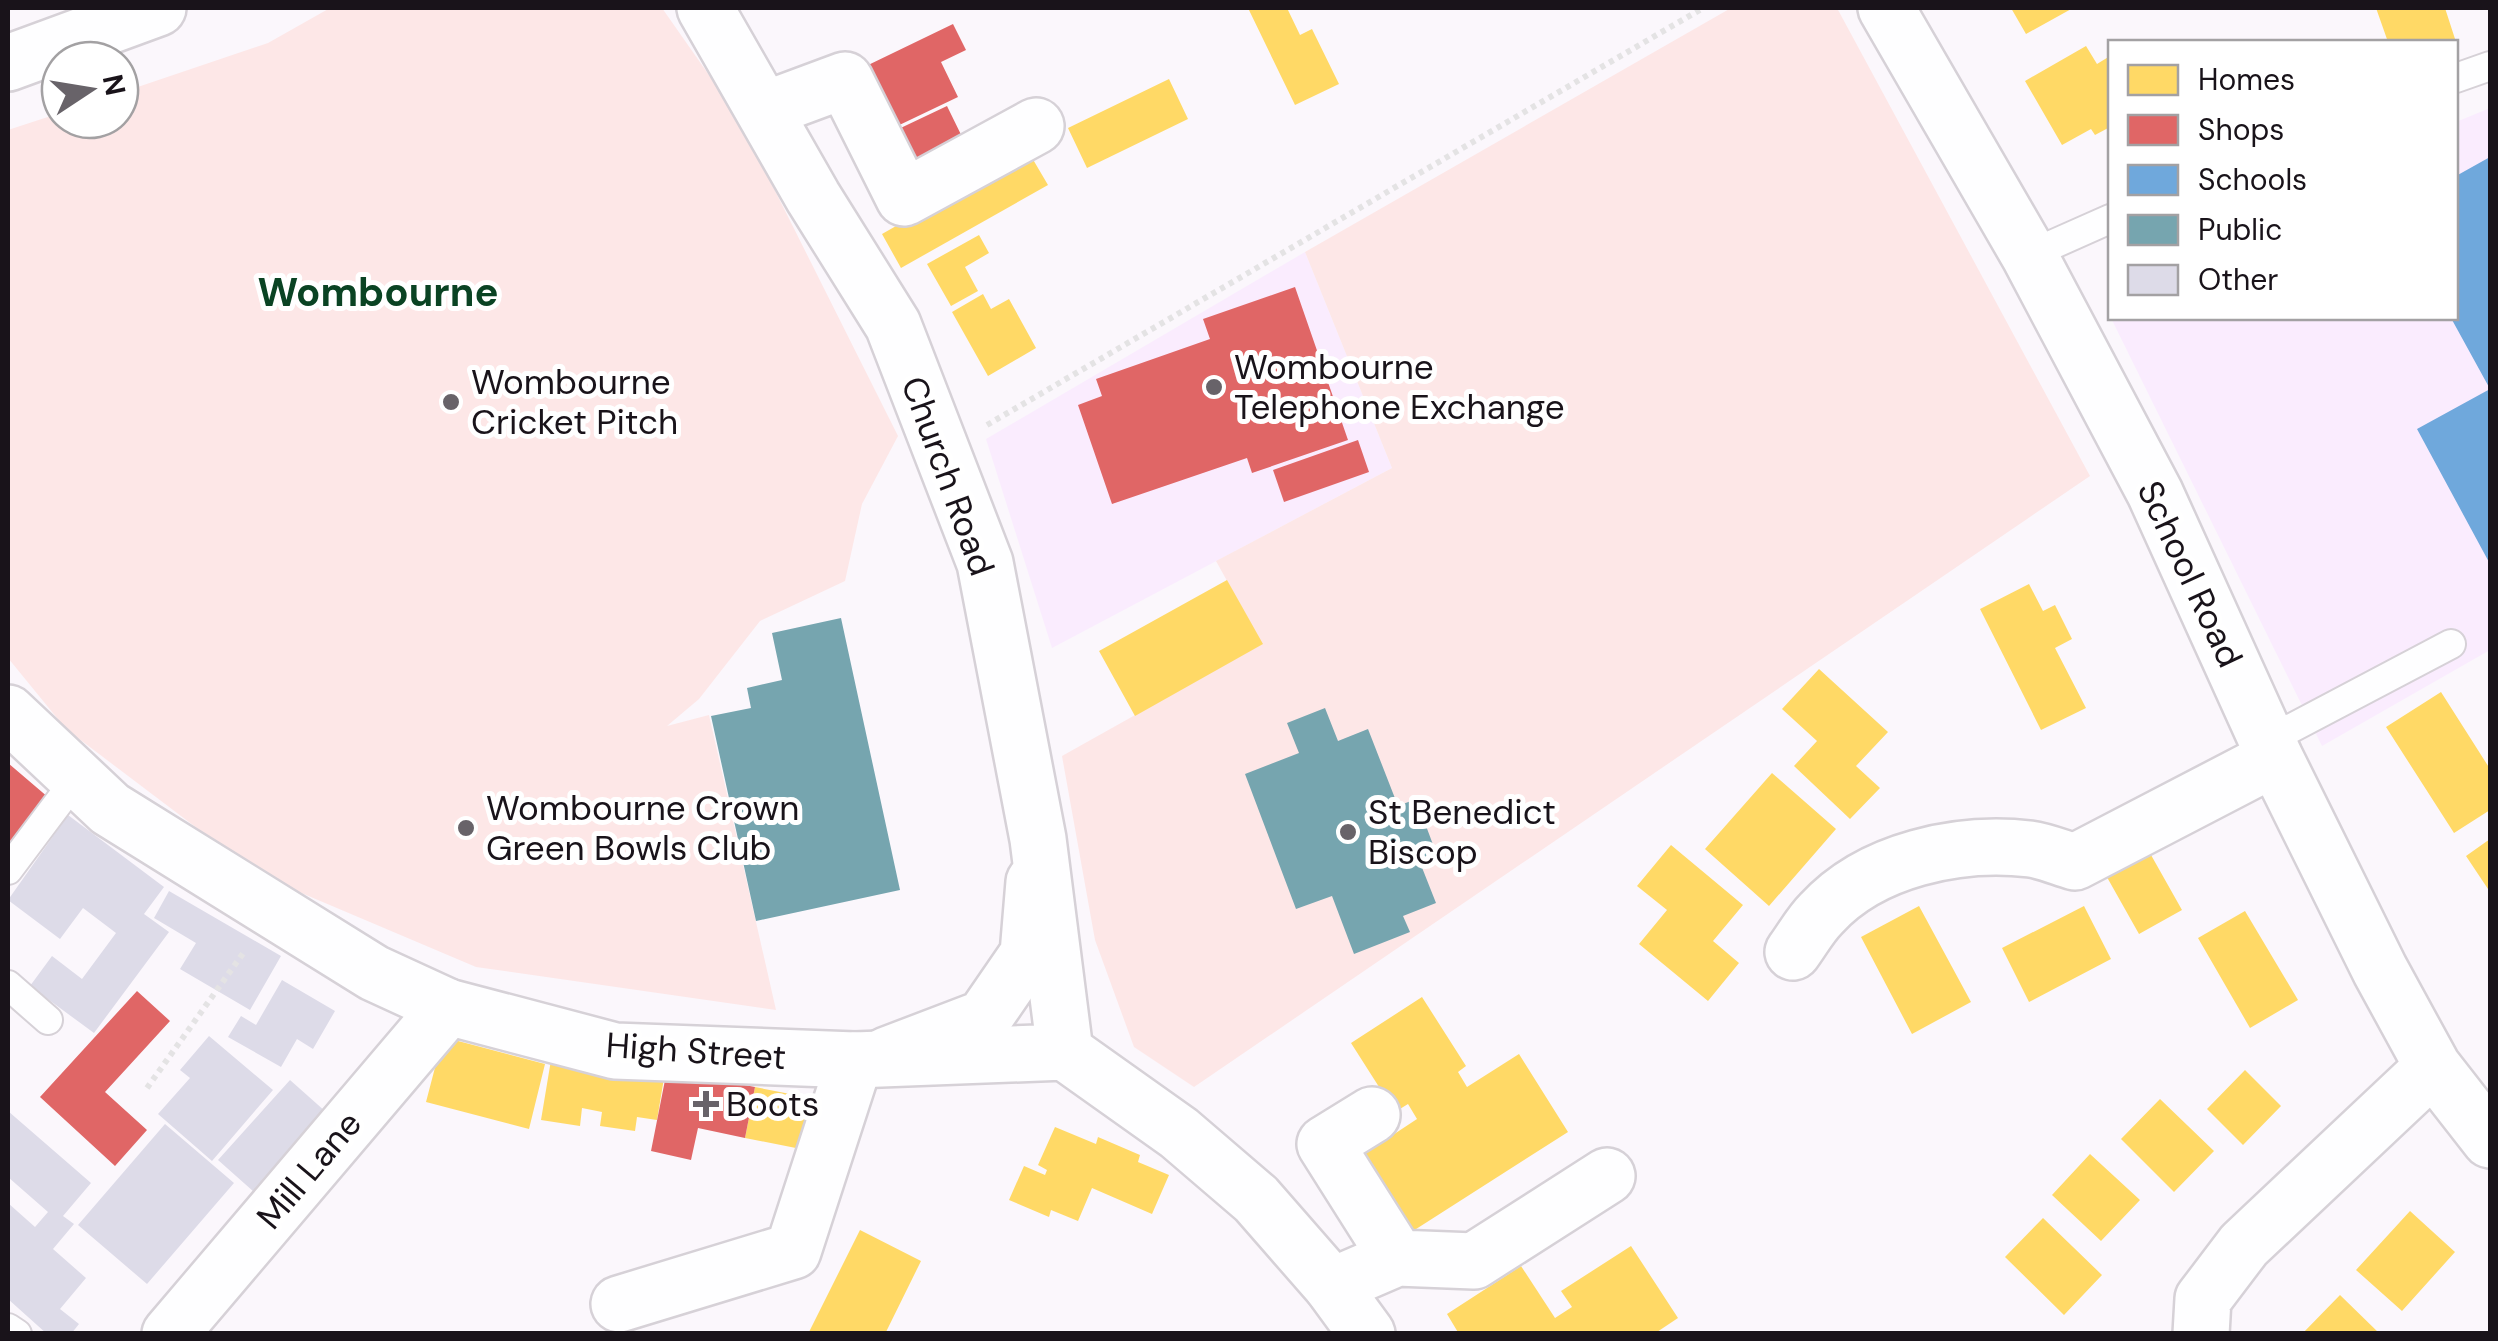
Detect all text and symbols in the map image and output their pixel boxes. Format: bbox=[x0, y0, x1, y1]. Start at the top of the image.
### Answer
north arrow bbox=[40, 40, 140, 140]
legend bbox=[2108, 40, 2458, 320]
text: Homes bbox=[2198, 60, 2295, 99]
text: N bbox=[94, 71, 134, 99]
text: Shops bbox=[2198, 110, 2284, 149]
text: Schools bbox=[2198, 160, 2307, 199]
text: Public bbox=[2198, 210, 2282, 249]
text: Other bbox=[2198, 260, 2278, 299]
district label: Wombourne bbox=[258, 266, 498, 318]
place label: Wombourne Telephone Exchange bbox=[1234, 344, 1565, 430]
place label: Wombourne Cricket Pitch bbox=[471, 359, 678, 445]
street label: Church Road bbox=[891, 370, 1005, 582]
marker: Wombourne Telephone Exchange bbox=[1203, 376, 1225, 398]
marker: Wombourne Cricket Pitch bbox=[440, 391, 462, 413]
street label: School Road bbox=[2127, 473, 2253, 675]
place label: Wombourne Crown Green Bowls Club bbox=[486, 785, 799, 871]
place label: St Benedict Biscop bbox=[1368, 789, 1556, 875]
marker: Wombourne Crown Green Bowls Club bbox=[455, 817, 477, 839]
marker: St Benedict Biscop bbox=[1337, 821, 1359, 843]
street label: High Street bbox=[604, 1022, 788, 1080]
place label: Boots bbox=[726, 1081, 819, 1127]
marker: Boots bbox=[695, 1093, 717, 1115]
street label: Mill Lane bbox=[246, 1102, 372, 1238]

